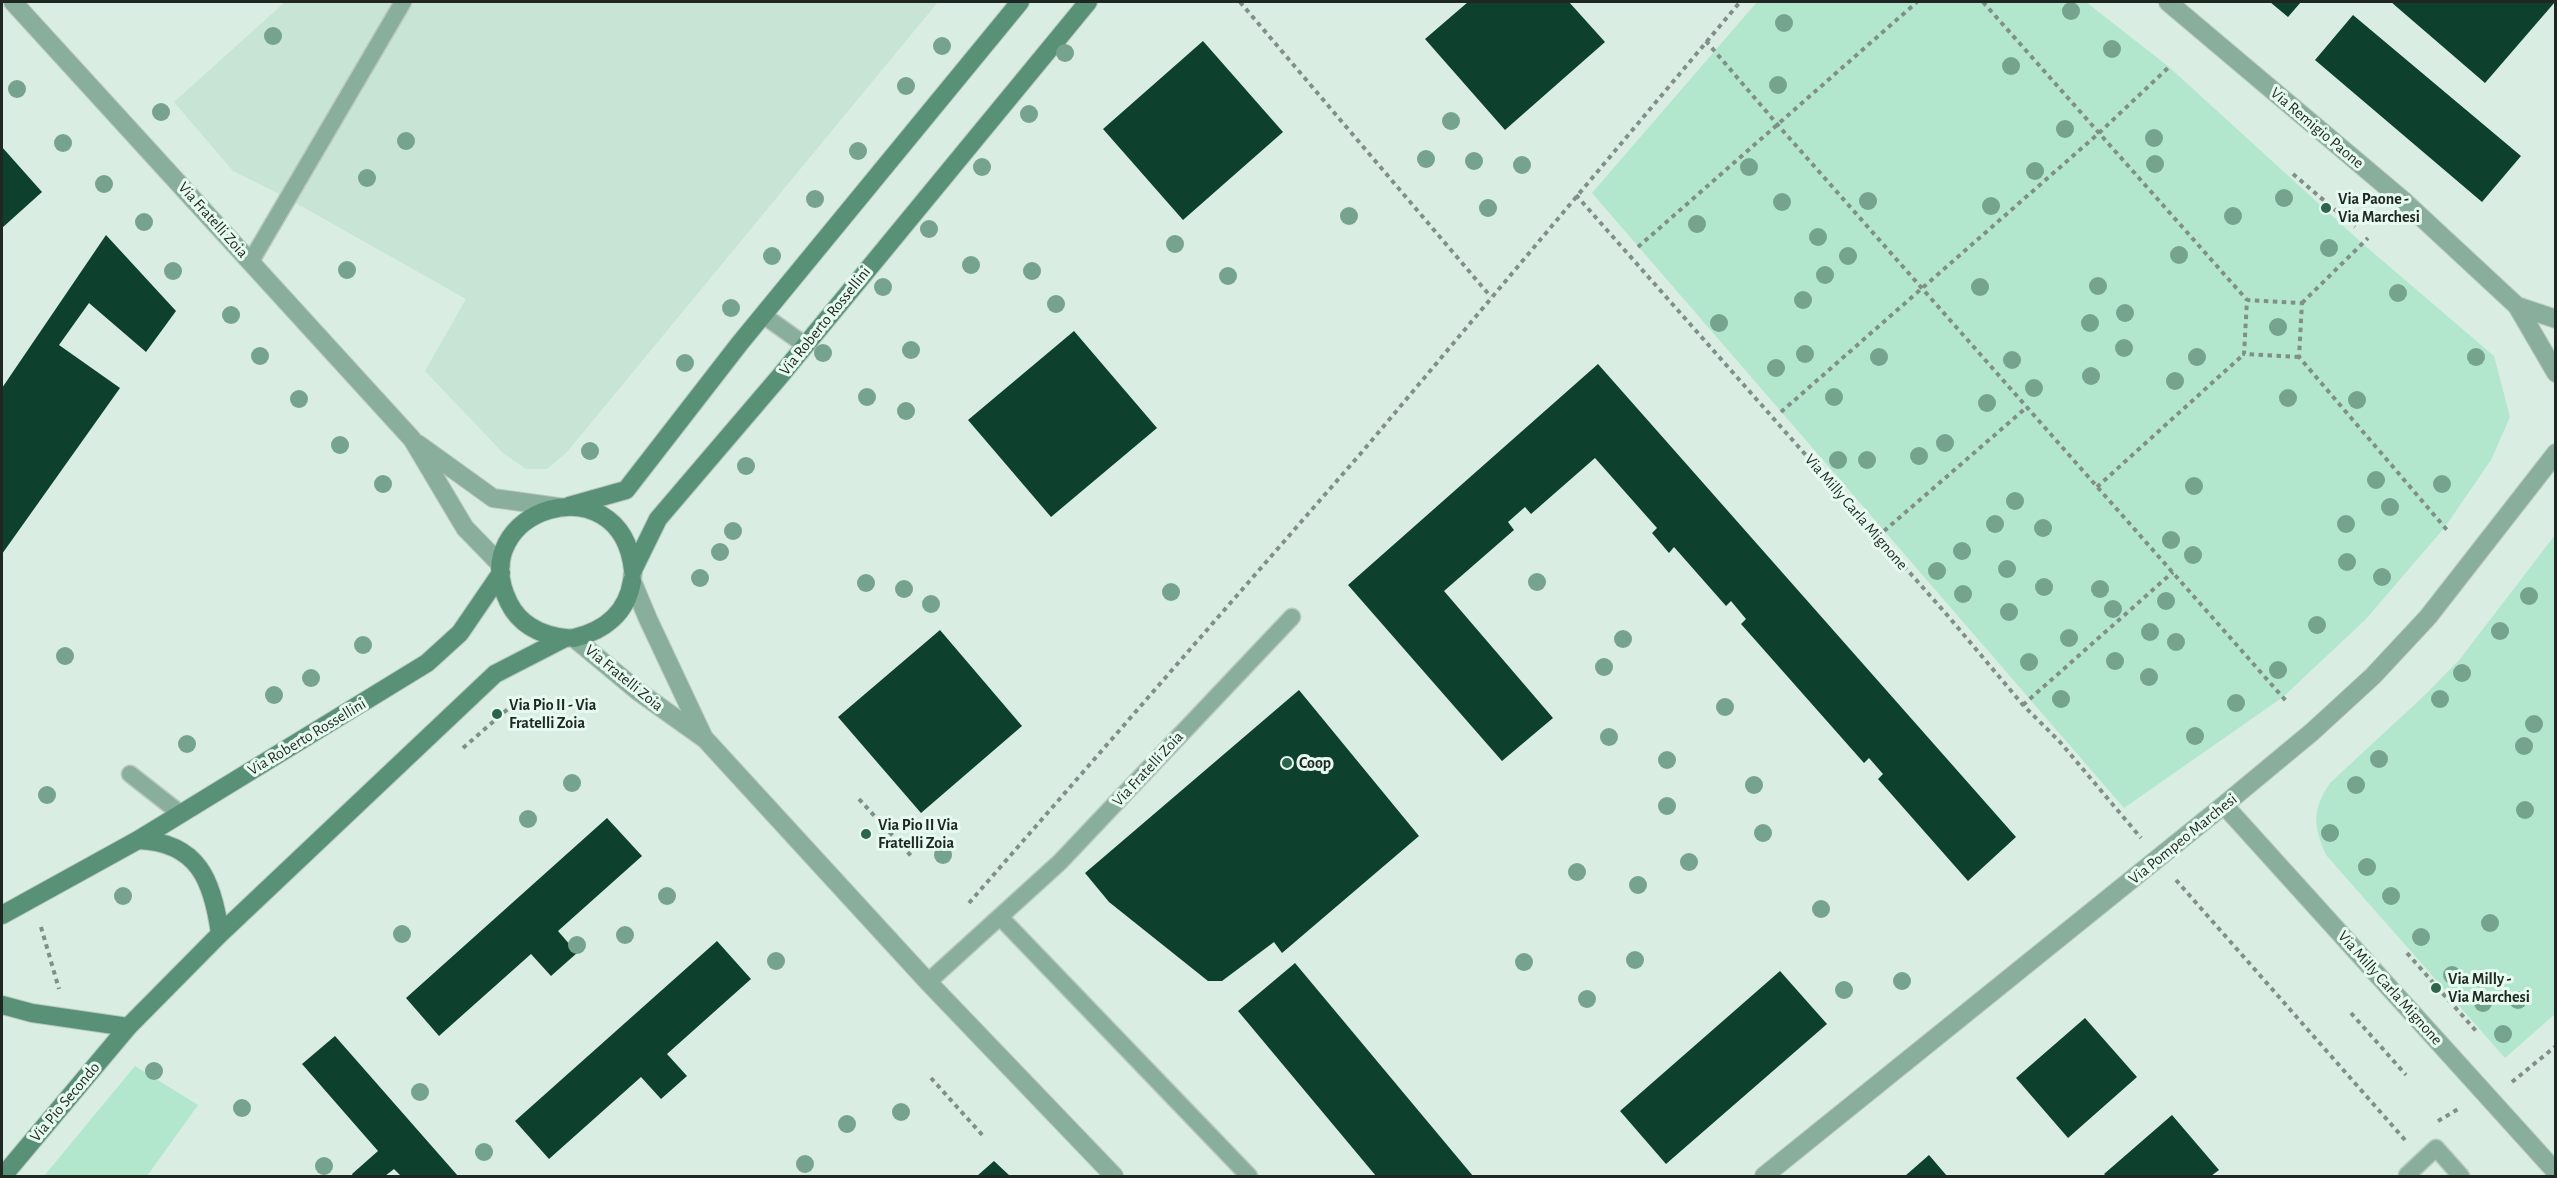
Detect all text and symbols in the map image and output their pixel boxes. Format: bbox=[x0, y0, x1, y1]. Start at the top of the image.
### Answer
street label: Via Remigio Paone bbox=[2266, 83, 2368, 173]
street label: Via Fratelli Zoia bbox=[174, 178, 252, 262]
place label: Via Paone - Via Marchesi bbox=[2338, 189, 2420, 227]
marker: Via Paone - Via Marchesi bbox=[2319, 201, 2333, 215]
street label: Via Roberto Rossellini bbox=[775, 263, 875, 379]
street label: Via Milly Carla Mignone bbox=[1800, 450, 1912, 574]
street label: Via Fratelli Zoia bbox=[581, 640, 667, 716]
street label: Via Roberto Rossellini bbox=[244, 694, 370, 780]
place label: Via Pio II - Via Fratelli Zoia bbox=[509, 695, 596, 733]
marker: Via Pio II - Via Fratelli Zoia bbox=[490, 707, 504, 721]
street label: Via Fratelli Zoia bbox=[1108, 728, 1188, 810]
place label: Coop bbox=[1299, 753, 1331, 773]
marker: Coop bbox=[1280, 756, 1294, 770]
street label: Via Pompeo Marchesi bbox=[2125, 790, 2241, 888]
place label: Via Pio II Via Fratelli Zoia bbox=[878, 815, 958, 853]
marker: Via Pio II Via Fratelli Zoia bbox=[859, 827, 873, 841]
street label: Via Milly Carla Mignone bbox=[2334, 927, 2446, 1049]
place label: Via Milly - Via Marchesi bbox=[2448, 969, 2530, 1007]
marker: Via Milly - Via Marchesi bbox=[2429, 981, 2443, 995]
street label: Via Pio Secondo bbox=[26, 1058, 104, 1146]

